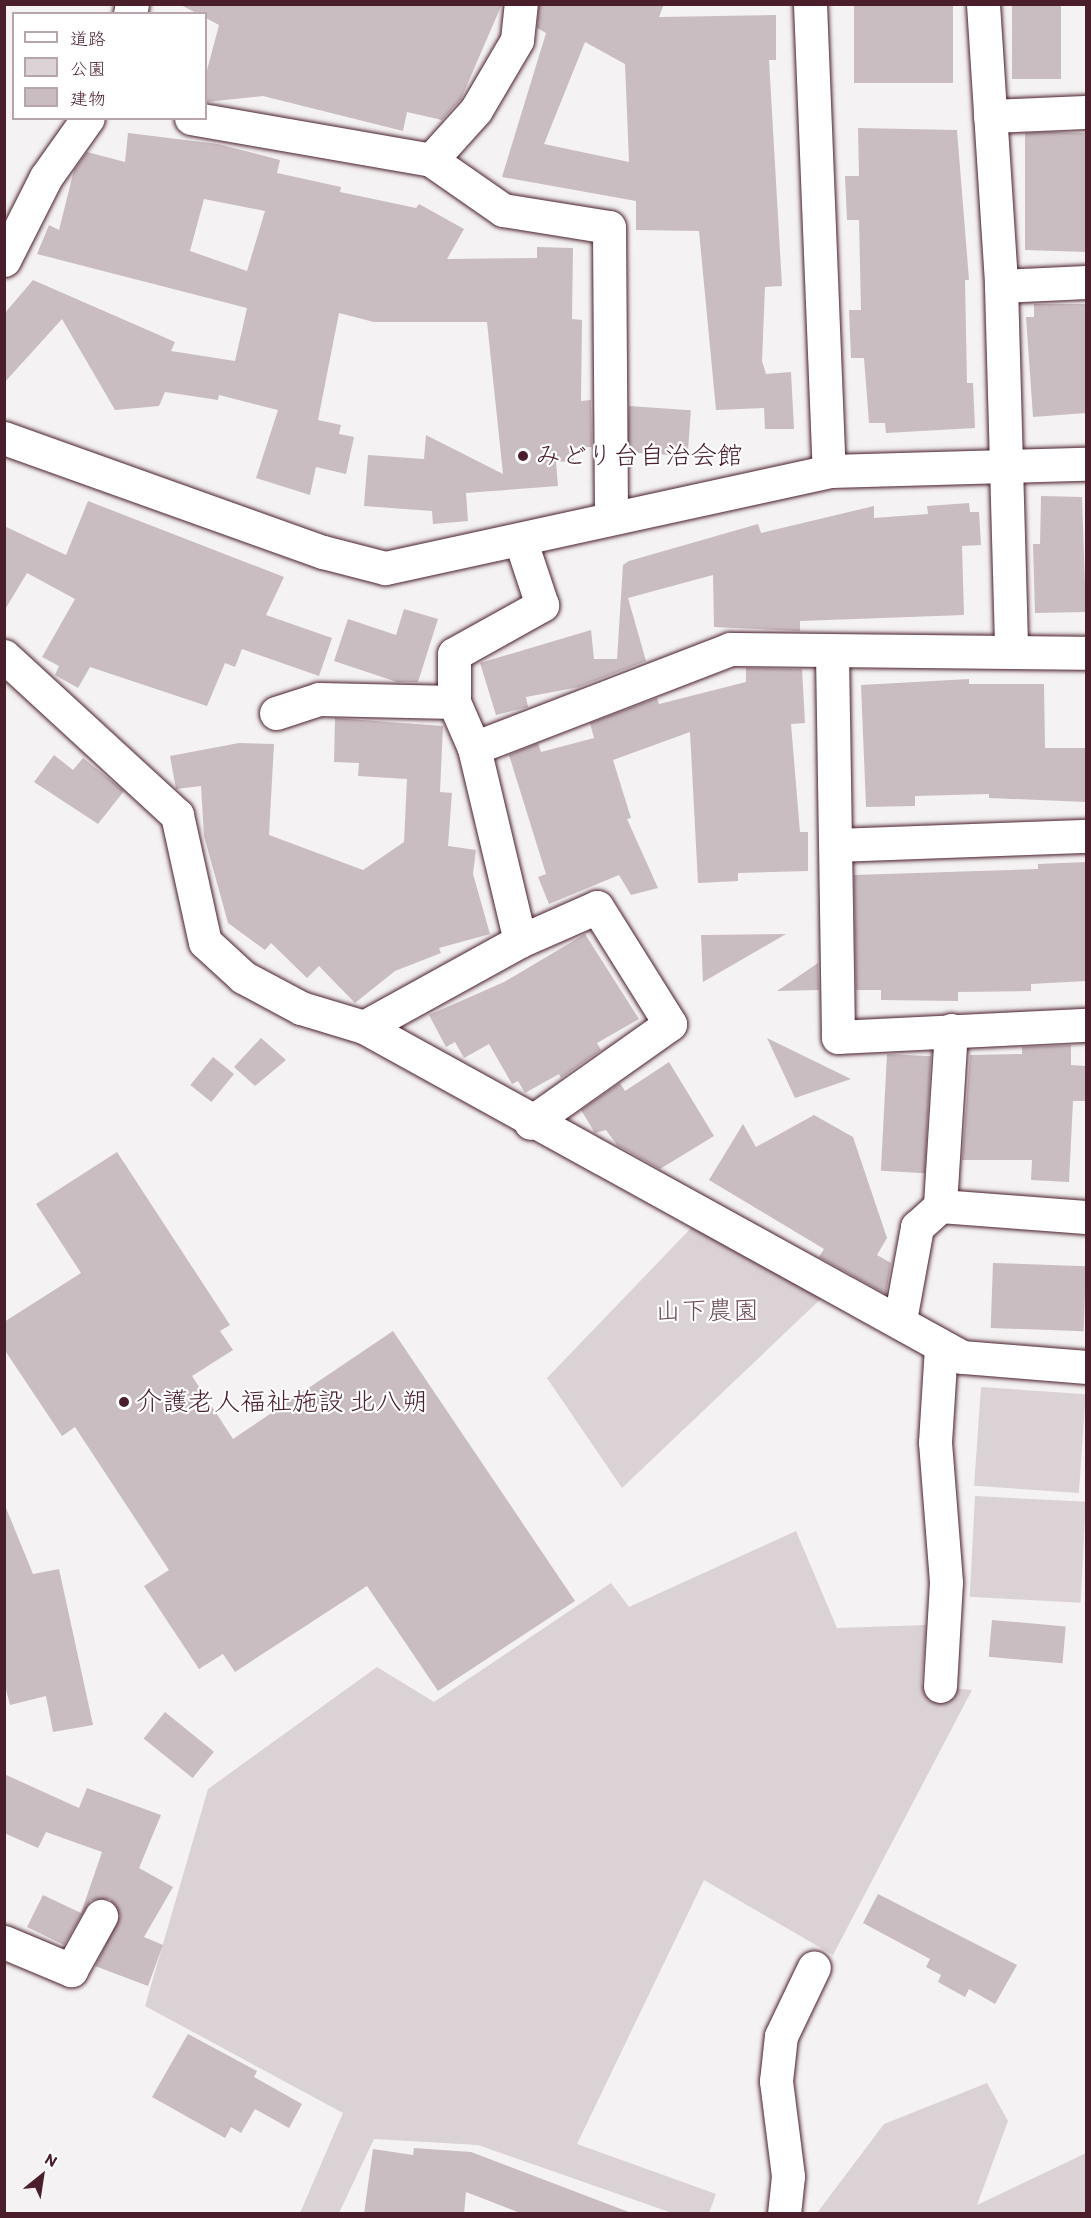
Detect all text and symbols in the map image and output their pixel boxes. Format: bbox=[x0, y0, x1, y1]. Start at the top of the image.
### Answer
legend bbox=[12, 12, 207, 120]
text: 道路 bbox=[70, 28, 106, 50]
text: 公園 bbox=[70, 58, 106, 80]
text: 建物 bbox=[70, 88, 106, 110]
place label: みどり台自治会館 bbox=[535, 440, 743, 472]
marker: みどり台自治会館 bbox=[516, 449, 530, 463]
park label: 山下農園 bbox=[655, 1295, 759, 1327]
place label: 介護老人福祉施設 北八朔 bbox=[136, 1386, 428, 1418]
marker: 介護老人福祉施設 北八朔 bbox=[117, 1395, 131, 1409]
north arrow bbox=[12, 2146, 72, 2206]
text: N bbox=[42, 2149, 61, 2171]

